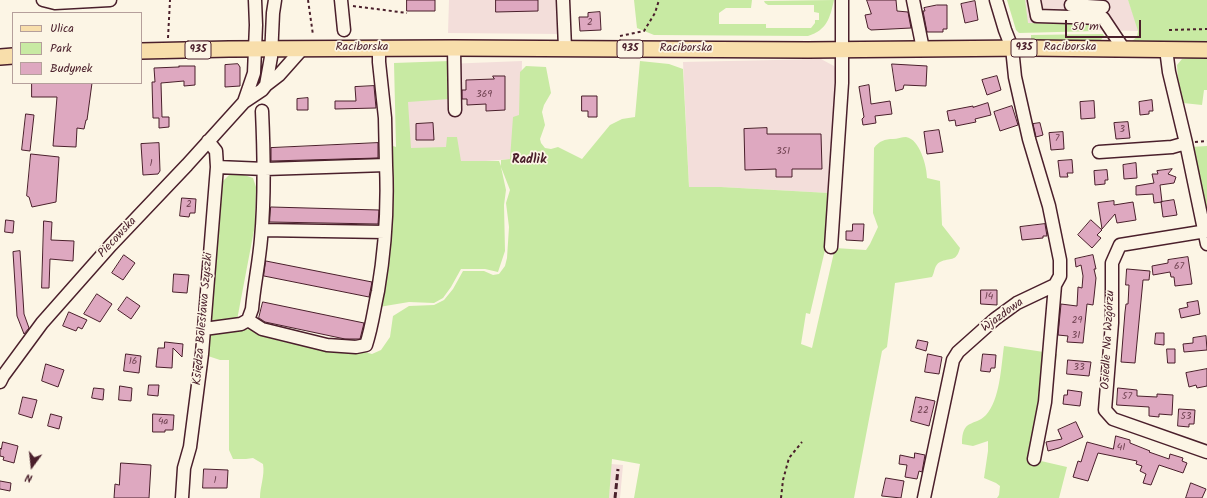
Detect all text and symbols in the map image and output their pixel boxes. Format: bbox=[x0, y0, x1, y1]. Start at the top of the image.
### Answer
legend bbox=[12, 12, 142, 84]
scale bar bbox=[1067, 12, 1143, 38]
house number: 2 bbox=[587, 17, 593, 29]
text: 50 m bbox=[1072, 17, 1099, 36]
text: Ulica bbox=[50, 19, 74, 38]
text: Park bbox=[50, 39, 72, 58]
road number: 935 bbox=[1011, 39, 1037, 57]
road number: 935 bbox=[617, 40, 643, 58]
road number: 935 bbox=[185, 41, 211, 59]
street label: Raciborska bbox=[336, 41, 388, 55]
street label: Raciborska bbox=[1044, 41, 1096, 55]
street label: Raciborska bbox=[660, 42, 712, 56]
text: Budynek bbox=[50, 59, 92, 78]
house number: 369 bbox=[476, 89, 492, 101]
house number: 3 bbox=[1119, 124, 1125, 136]
house number: 7 bbox=[1055, 133, 1059, 145]
house number: 351 bbox=[776, 146, 790, 158]
district label: Radlik bbox=[512, 153, 546, 169]
house number: 1 bbox=[149, 158, 153, 170]
house number: 2 bbox=[186, 199, 192, 211]
street label: Piecowska bbox=[96, 215, 140, 261]
street label: Księdza Bolesława Szyszki bbox=[191, 252, 217, 386]
house number: 67 bbox=[1174, 261, 1184, 273]
street label: Osiedle Na Wzgórzu bbox=[1099, 290, 1119, 390]
house number: 14 bbox=[985, 291, 993, 303]
street label: Wjazdowa bbox=[979, 296, 1027, 336]
house number: 29 bbox=[1072, 315, 1082, 327]
house number: 31 bbox=[1072, 330, 1080, 342]
house number: 16 bbox=[129, 356, 137, 368]
house number: 33 bbox=[1073, 362, 1085, 374]
house number: 57 bbox=[1122, 391, 1132, 403]
house number: 22 bbox=[917, 405, 929, 417]
house number: 53 bbox=[1180, 411, 1192, 423]
house number: 4a bbox=[158, 416, 168, 428]
house number: 41 bbox=[1117, 442, 1125, 454]
north arrow bbox=[12, 446, 52, 486]
text: N bbox=[23, 468, 35, 487]
house number: 1 bbox=[213, 475, 217, 487]

